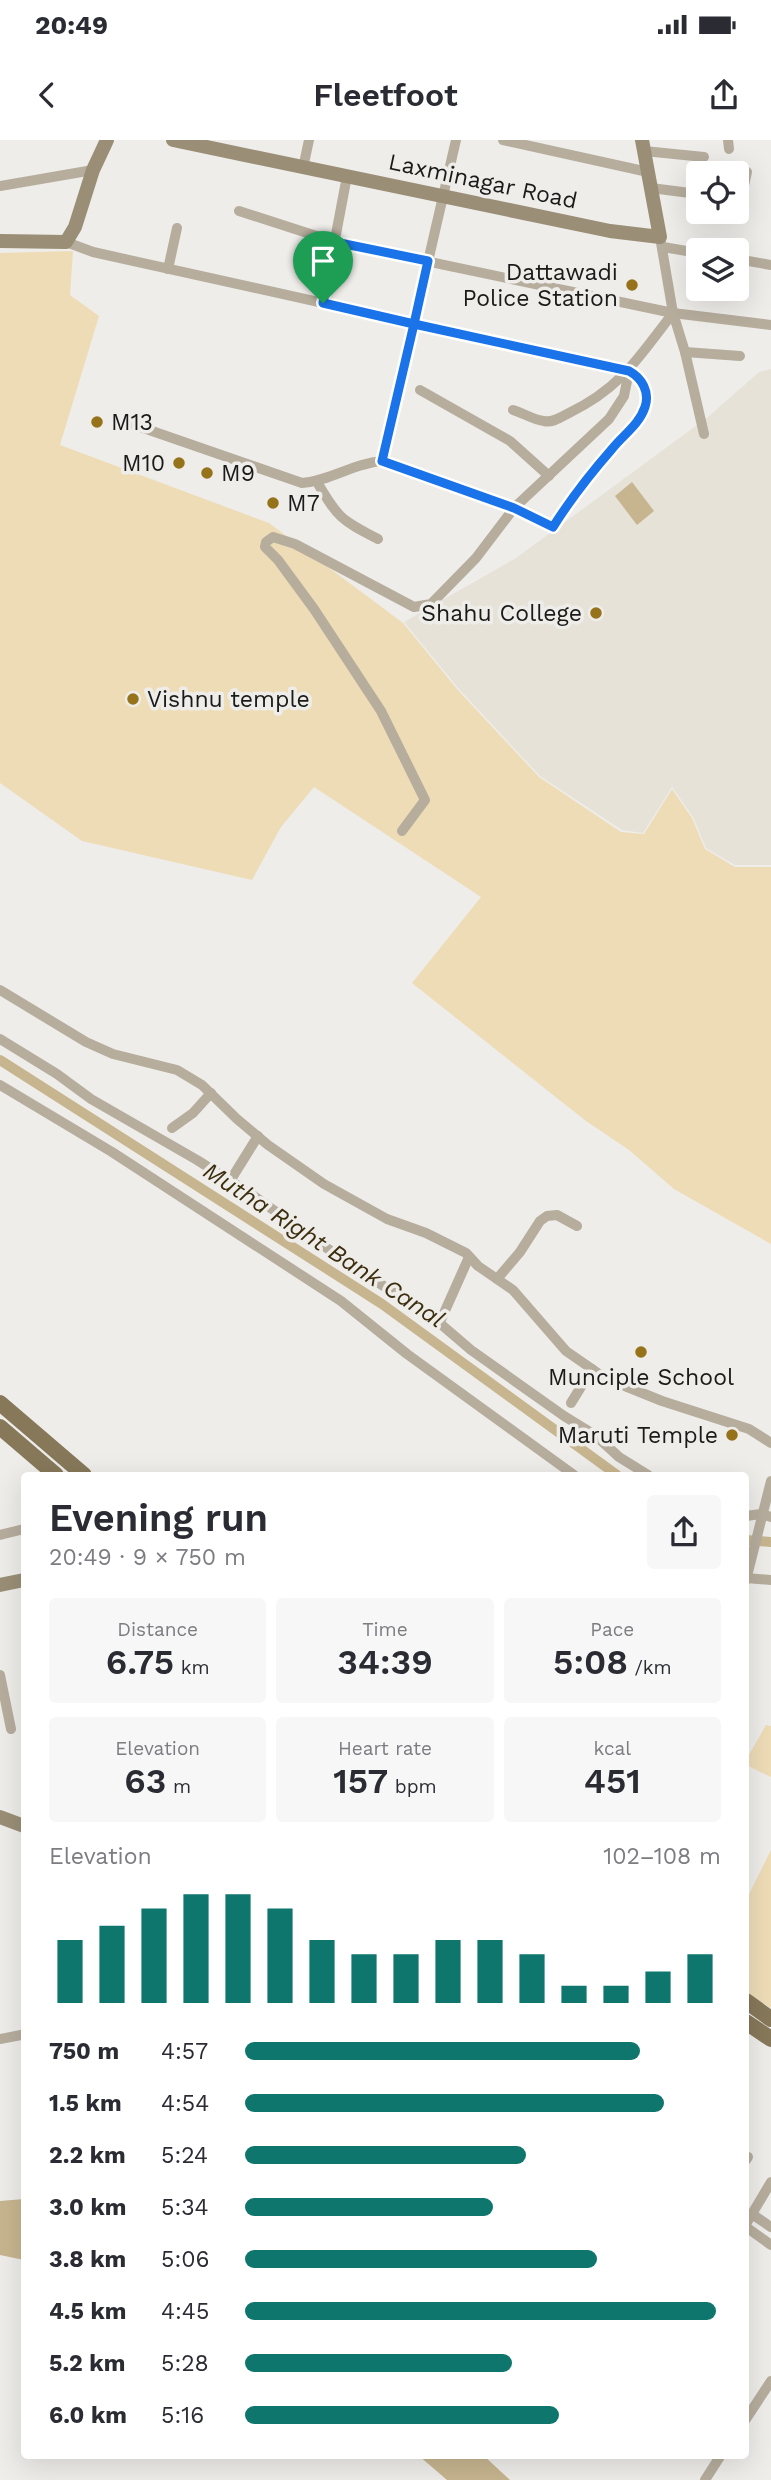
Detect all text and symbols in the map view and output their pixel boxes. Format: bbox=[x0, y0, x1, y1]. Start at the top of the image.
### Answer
text: 20:49 bbox=[35, 10, 108, 40]
icon: back bbox=[28, 76, 66, 114]
text: Fleetfoot bbox=[313, 76, 458, 114]
icon: share bbox=[705, 76, 743, 114]
street label: Laxminagar Road bbox=[386, 148, 580, 215]
map controls bbox=[686, 161, 749, 301]
button: locate bbox=[686, 161, 749, 224]
pin bbox=[293, 231, 353, 303]
button: layers bbox=[686, 238, 749, 301]
icon: arrive bbox=[304, 242, 342, 280]
place label: Dattawadi Police Station bbox=[462, 259, 618, 312]
marker: Dattawadi Police Station bbox=[624, 277, 640, 293]
place label: M13 bbox=[111, 409, 153, 436]
marker: M13 bbox=[89, 414, 105, 430]
place label: M10 bbox=[122, 450, 165, 477]
marker: M10 bbox=[171, 455, 187, 471]
place label: M9 bbox=[221, 460, 255, 487]
marker: M9 bbox=[199, 465, 215, 481]
place label: M7 bbox=[287, 490, 320, 517]
marker: M7 bbox=[265, 495, 281, 511]
place label: Shahu College bbox=[421, 600, 582, 627]
marker: Shahu College bbox=[588, 605, 604, 621]
place label: Vishnu temple bbox=[147, 686, 310, 713]
marker: Vishnu temple bbox=[125, 691, 141, 707]
water label: Mutha Right Bank Canal bbox=[198, 1157, 450, 1333]
marker: Munciple School bbox=[633, 1344, 649, 1360]
place label: Munciple School bbox=[548, 1364, 734, 1391]
place label: Maruti Temple bbox=[558, 1422, 718, 1449]
marker: Maruti Temple bbox=[724, 1427, 740, 1443]
button: share bbox=[647, 1495, 721, 1569]
text: Evening run bbox=[49, 1496, 268, 1540]
text: 20:49 · 9 × 750 m bbox=[49, 1544, 246, 1571]
text: Distance bbox=[117, 1618, 198, 1641]
text: Time bbox=[362, 1618, 408, 1641]
text: Pace bbox=[590, 1618, 634, 1641]
text: 6.75 bbox=[106, 1641, 174, 1683]
text: 34:39 bbox=[337, 1641, 433, 1683]
text: 5:08 bbox=[553, 1641, 628, 1683]
text: km bbox=[174, 1656, 210, 1679]
text: /km bbox=[628, 1656, 672, 1679]
text: Elevation bbox=[115, 1737, 200, 1760]
text: Heart rate bbox=[338, 1737, 432, 1760]
text: kcal bbox=[594, 1737, 631, 1760]
text: 63 bbox=[124, 1760, 166, 1802]
text: 157 bbox=[333, 1760, 388, 1802]
text: 451 bbox=[584, 1760, 641, 1802]
text: m bbox=[166, 1775, 191, 1798]
text: bpm bbox=[388, 1775, 437, 1798]
text: Elevation bbox=[49, 1843, 152, 1870]
text: 102–108 m bbox=[603, 1843, 721, 1870]
text: 750 m bbox=[49, 2038, 119, 2065]
text: 4:57 bbox=[161, 2038, 208, 2065]
text: 1.5 km bbox=[49, 2090, 122, 2117]
text: 4:54 bbox=[161, 2090, 209, 2117]
text: 2.2 km bbox=[49, 2142, 126, 2169]
text: 5:24 bbox=[161, 2142, 208, 2169]
text: 3.0 km bbox=[49, 2194, 126, 2221]
text: 5:34 bbox=[161, 2194, 209, 2221]
text: 3.8 km bbox=[49, 2246, 126, 2273]
text: 5:06 bbox=[161, 2246, 209, 2273]
text: 4.5 km bbox=[49, 2298, 126, 2325]
text: 4:45 bbox=[161, 2298, 209, 2325]
text: 5.2 km bbox=[49, 2350, 125, 2377]
text: 5:28 bbox=[161, 2350, 209, 2377]
text: 6.0 km bbox=[49, 2402, 127, 2429]
text: 5:16 bbox=[161, 2402, 204, 2429]

